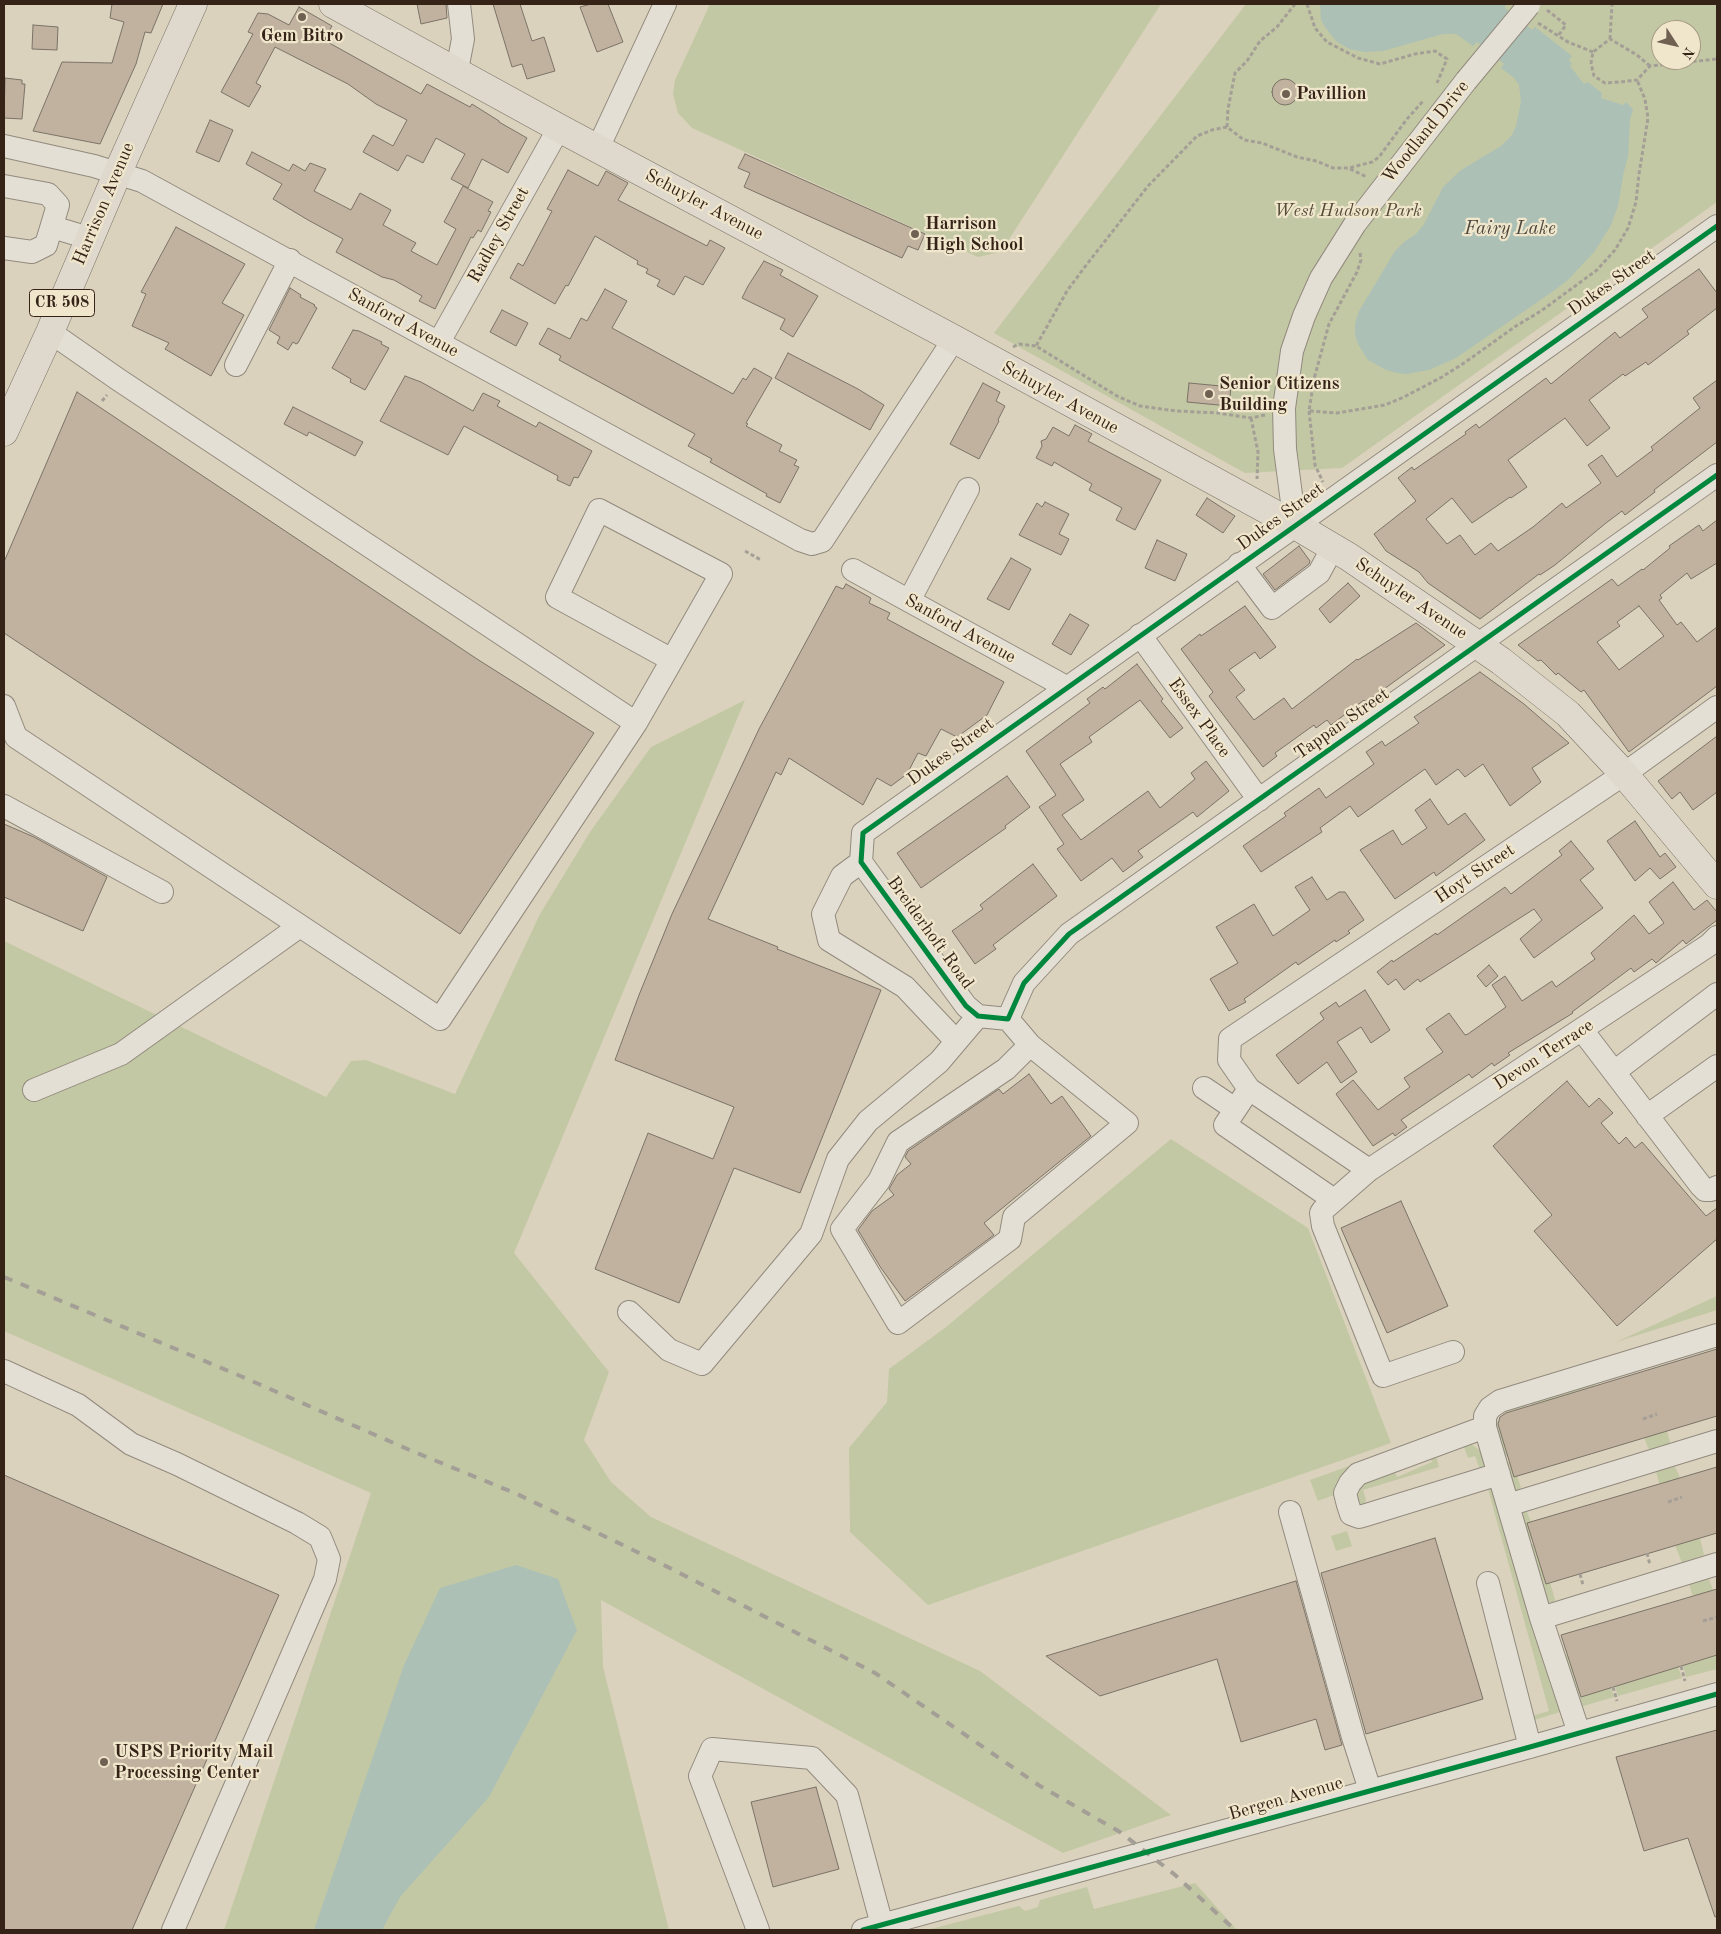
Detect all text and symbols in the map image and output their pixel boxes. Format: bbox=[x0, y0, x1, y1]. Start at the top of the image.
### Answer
marker: Gem Bitro bbox=[296, 11, 308, 23]
north arrow bbox=[1651, 20, 1701, 70]
place label: Gem Bitro bbox=[261, 25, 343, 47]
text: N bbox=[1679, 45, 1696, 61]
street label: Woodland Drive bbox=[1378, 76, 1474, 188]
place label: Pavillion bbox=[1296, 83, 1366, 105]
marker: Pavillion bbox=[1280, 88, 1292, 100]
street label: Harrison Avenue bbox=[68, 139, 140, 269]
street label: Schuyler Avenue bbox=[641, 165, 767, 245]
street label: Radley Street bbox=[464, 183, 534, 287]
park label: West Hudson Park bbox=[1274, 200, 1422, 222]
place label: Harrison High School bbox=[925, 213, 1024, 255]
water label: Fairy Lake bbox=[1464, 218, 1556, 240]
marker: Harrison High School bbox=[909, 228, 921, 240]
street label: Dukes Street bbox=[1564, 245, 1660, 321]
street label: Sanford Avenue bbox=[344, 284, 462, 362]
road number: CR 508 bbox=[30, 290, 94, 316]
street label: Schuyler Avenue bbox=[998, 357, 1122, 439]
place label: Senior Citizens Building bbox=[1219, 373, 1340, 416]
marker: Senior Citizens Building bbox=[1203, 388, 1215, 400]
street label: Dukes Street bbox=[1233, 478, 1329, 556]
street label: Schuyler Avenue bbox=[1351, 554, 1471, 644]
street label: Sanford Avenue bbox=[901, 590, 1019, 668]
street label: Essex Place bbox=[1163, 674, 1235, 762]
street label: Tappan Street bbox=[1290, 683, 1394, 765]
street label: Dukes Street bbox=[903, 713, 999, 791]
street label: Hoyt Street bbox=[1431, 839, 1519, 909]
street label: Breiderhoft Road bbox=[882, 872, 978, 994]
street label: Devon Terrace bbox=[1490, 1015, 1598, 1095]
place label: USPS Priority Mail Processing Center bbox=[114, 1741, 273, 1784]
marker: USPS Priority Mail Processing Center bbox=[98, 1756, 110, 1768]
street label: Bergen Avenue bbox=[1226, 1772, 1346, 1826]

